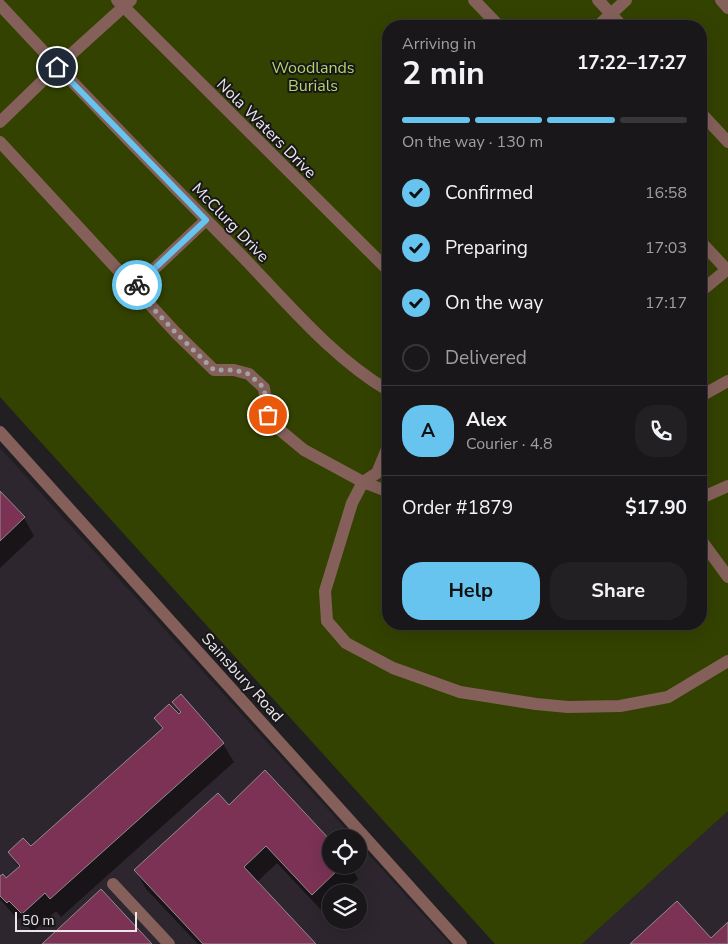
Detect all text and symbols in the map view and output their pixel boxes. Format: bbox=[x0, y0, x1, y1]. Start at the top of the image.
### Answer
text: Arriving in bbox=[402, 33, 476, 55]
pin bbox=[36, 46, 78, 88]
text: 17:22–17:27 bbox=[577, 50, 687, 76]
text: 2 min bbox=[402, 52, 485, 95]
icon: home bbox=[43, 53, 71, 81]
park label: Woodlands Burials bbox=[271, 57, 355, 97]
street label: Nola Waters Drive bbox=[212, 74, 321, 183]
text: On the way · 130 m bbox=[402, 131, 543, 153]
street label: McClurg Drive bbox=[187, 178, 274, 267]
icon: check bbox=[402, 179, 430, 207]
text: Confirmed bbox=[445, 180, 533, 206]
text: 16:58 bbox=[645, 182, 687, 204]
icon: check bbox=[402, 234, 430, 262]
text: Preparing bbox=[445, 235, 528, 261]
text: 17:03 bbox=[645, 237, 687, 259]
courier bbox=[112, 260, 162, 310]
icon: bike bbox=[123, 271, 151, 299]
icon: check bbox=[402, 289, 430, 317]
text: On the way bbox=[445, 290, 543, 316]
text: 17:17 bbox=[645, 292, 687, 314]
text: Delivered bbox=[445, 345, 527, 371]
pin bbox=[247, 394, 289, 436]
icon: bag bbox=[254, 401, 282, 429]
button: phone bbox=[635, 405, 687, 457]
text: Alex bbox=[466, 407, 507, 433]
text: A bbox=[421, 418, 435, 444]
text: Courier · 4.8 bbox=[466, 433, 552, 455]
text: Order #1879 bbox=[402, 495, 513, 521]
text: $17.90 bbox=[625, 495, 687, 521]
button: Help bbox=[402, 562, 540, 620]
button: Share bbox=[550, 562, 687, 620]
street label: Sainsbury Road bbox=[196, 628, 288, 727]
map controls bbox=[322, 829, 367, 929]
button: locate bbox=[322, 829, 367, 874]
button: layers bbox=[322, 884, 367, 929]
scale bar bbox=[15, 909, 138, 932]
text: 50 m bbox=[22, 911, 54, 930]

